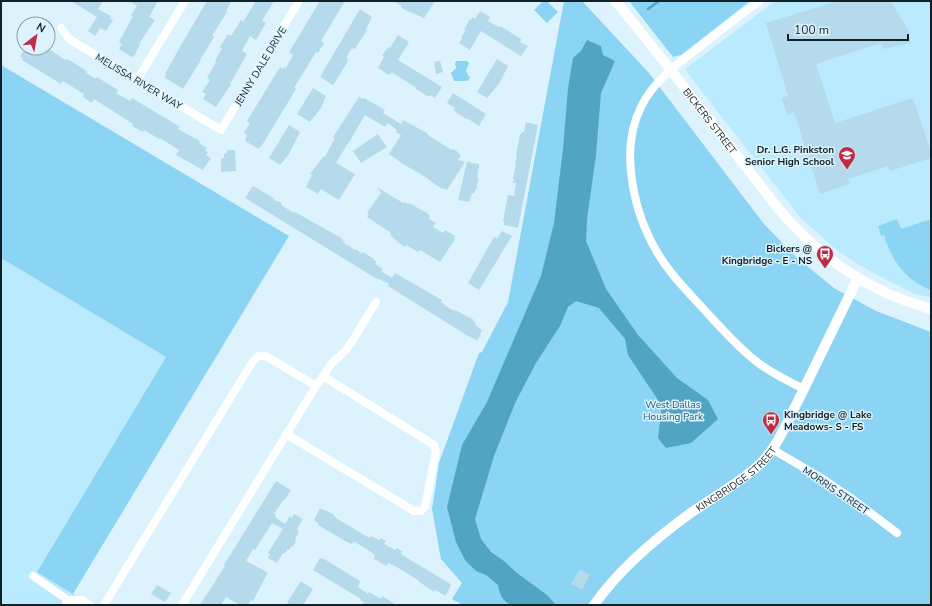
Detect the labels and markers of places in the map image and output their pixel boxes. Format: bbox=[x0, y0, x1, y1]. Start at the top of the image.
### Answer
place label: Dr. L.G. Pinkston Senior High School bbox=[745, 143, 835, 169]
school or university icon: Dr. L.G. Pinkston Senior High School bbox=[837, 145, 857, 170]
place label: Bickers @ Kingbridge - E - NS bbox=[722, 242, 812, 268]
bus stop icon: Bickers @ Kingbridge - E - NS bbox=[815, 244, 835, 269]
place label: Kingbridge @ Lake Meadows- S - FS bbox=[784, 408, 872, 434]
bus stop icon: Kingbridge @ Lake Meadows- S - FS bbox=[761, 410, 781, 435]

